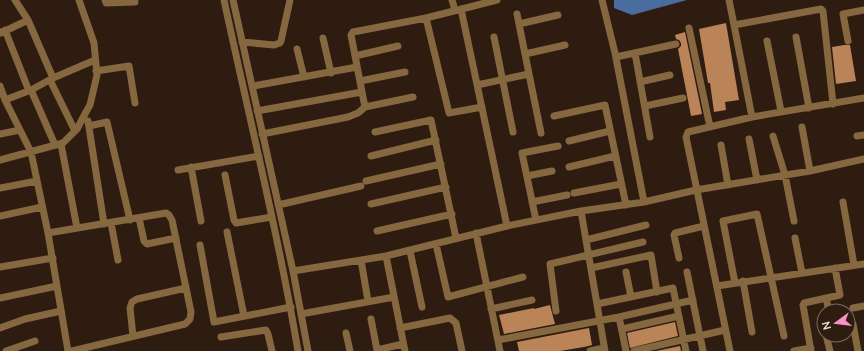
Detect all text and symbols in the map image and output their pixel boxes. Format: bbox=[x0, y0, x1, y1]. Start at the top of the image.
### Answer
north arrow bbox=[816, 303, 856, 343]
text: N bbox=[819, 320, 835, 331]

